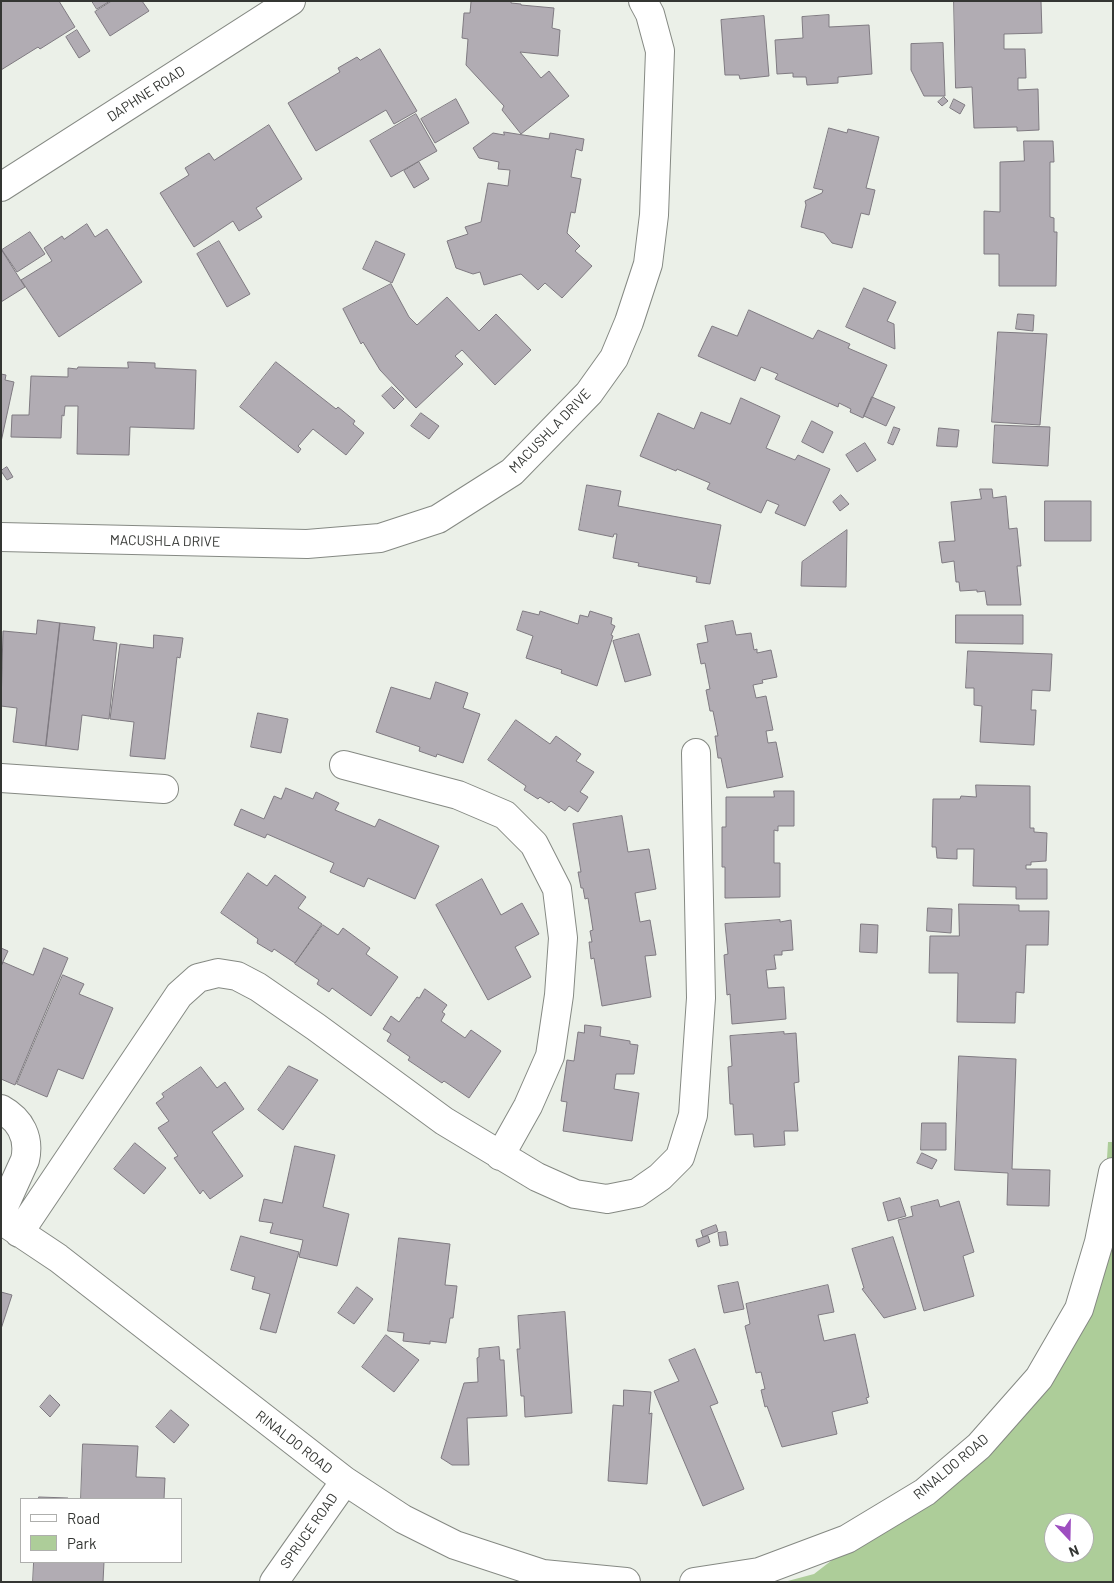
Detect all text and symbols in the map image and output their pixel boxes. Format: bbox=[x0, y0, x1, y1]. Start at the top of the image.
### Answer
street label: DAPHNE ROAD bbox=[104, 63, 188, 125]
street label: MACUSHLA DRIVE bbox=[506, 385, 594, 477]
street label: MACUSHLA DRIVE bbox=[110, 532, 220, 550]
street label: RINALDO ROAD bbox=[252, 1407, 336, 1477]
street label: RINALDO ROAD bbox=[910, 1431, 992, 1503]
street label: SPRUCE ROAD bbox=[277, 1490, 341, 1572]
legend bbox=[20, 1498, 182, 1563]
text: Road bbox=[67, 1509, 100, 1527]
north arrow bbox=[1044, 1513, 1094, 1563]
text: Park bbox=[67, 1534, 96, 1552]
text: N bbox=[1067, 1542, 1082, 1561]

